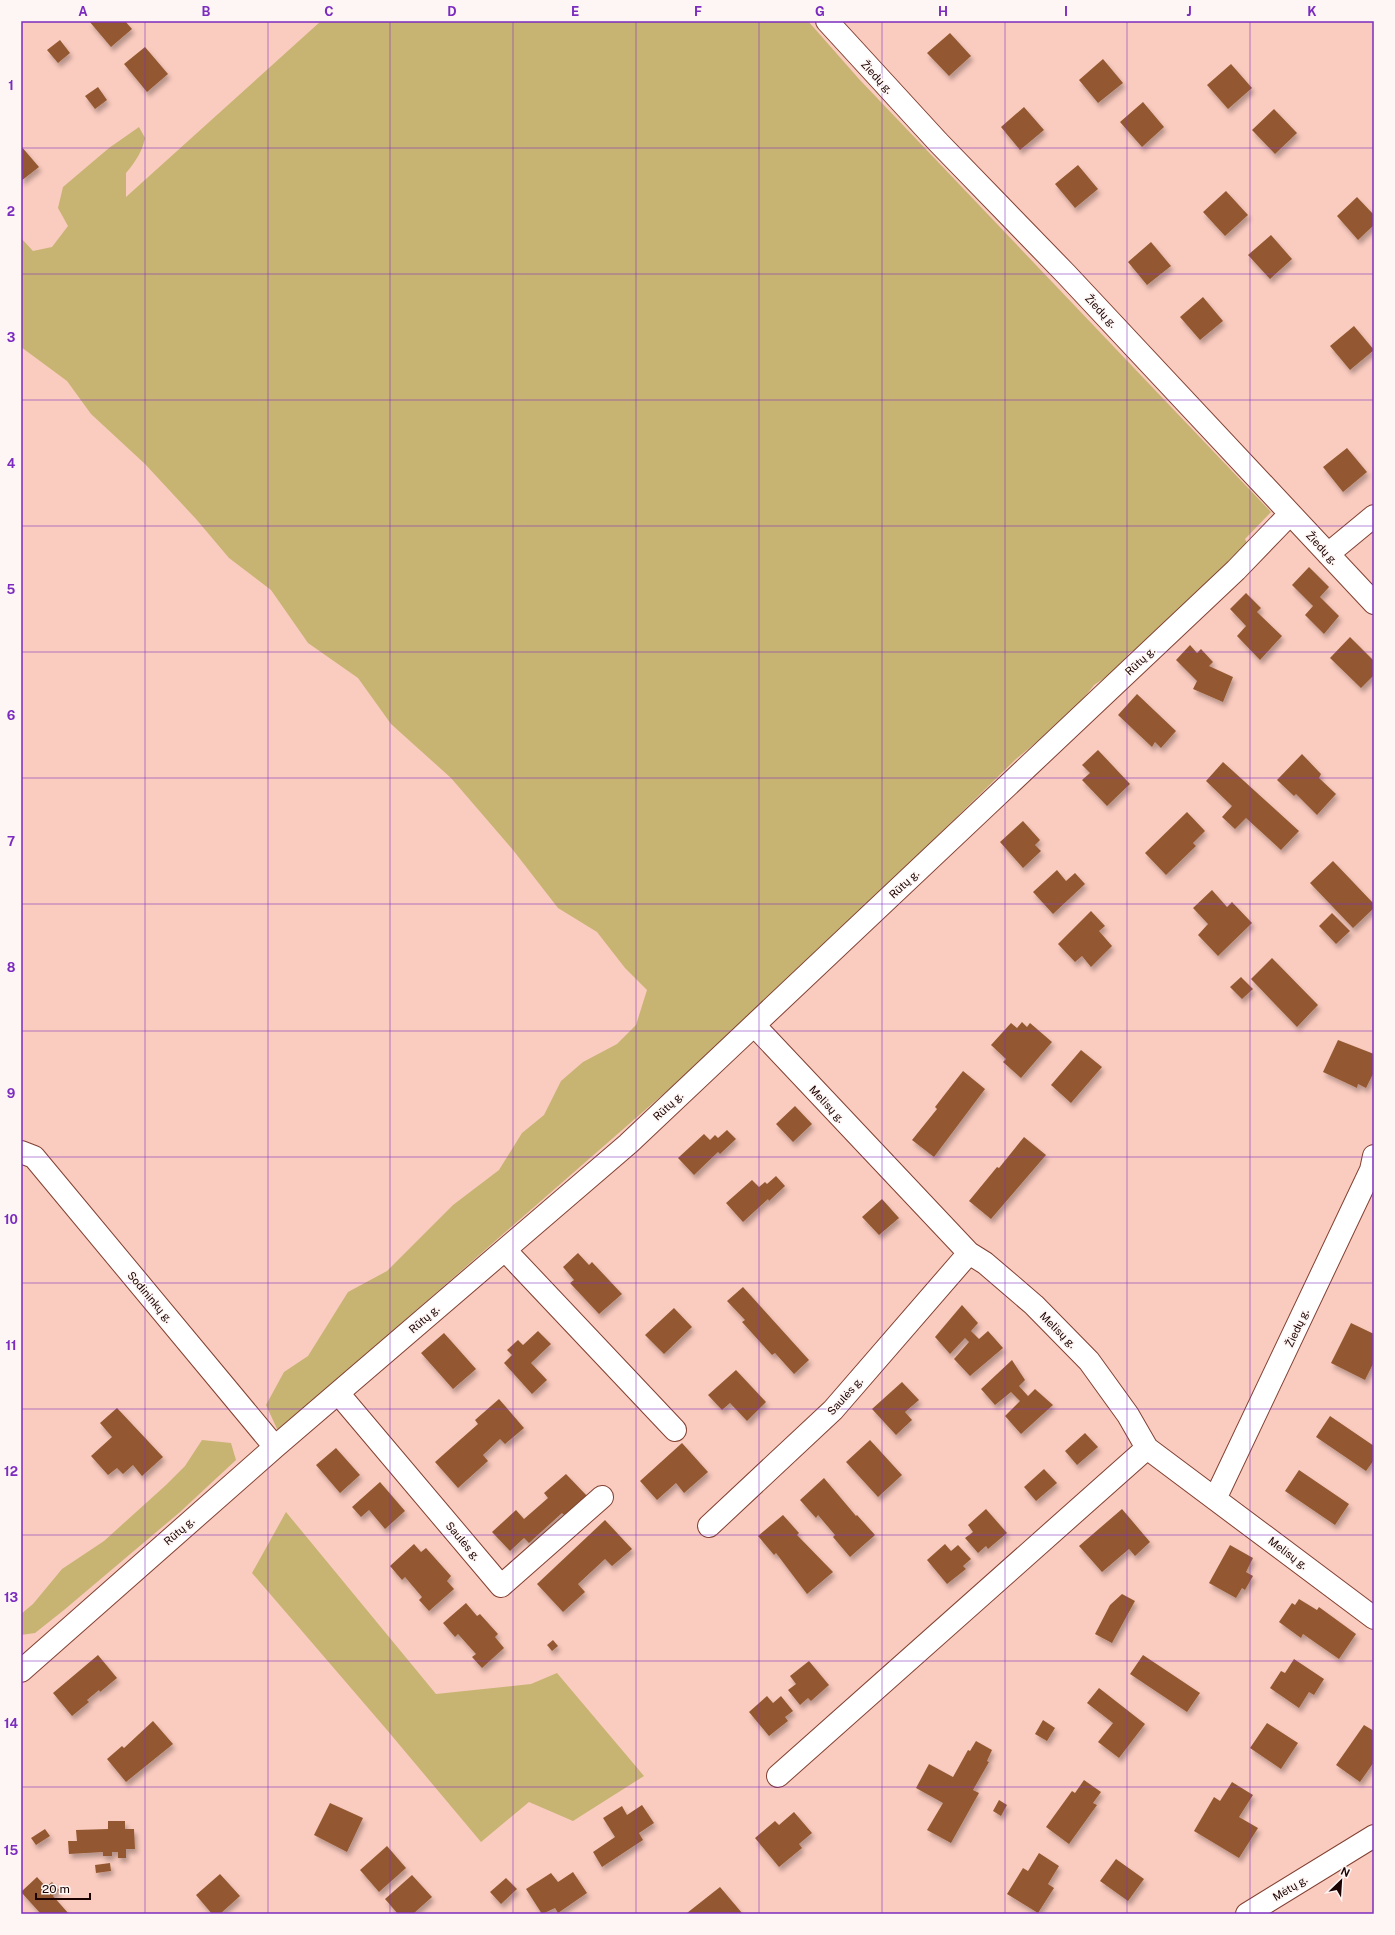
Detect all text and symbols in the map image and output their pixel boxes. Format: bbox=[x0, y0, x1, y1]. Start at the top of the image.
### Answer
text: A bbox=[78, 4, 88, 19]
text: B bbox=[202, 4, 211, 19]
text: C bbox=[324, 4, 334, 19]
text: D bbox=[447, 4, 457, 19]
text: E bbox=[571, 4, 579, 19]
text: F bbox=[694, 4, 702, 19]
text: G bbox=[815, 4, 825, 19]
text: H bbox=[938, 4, 948, 19]
text: I bbox=[1064, 4, 1068, 19]
text: J bbox=[1186, 4, 1192, 19]
text: K bbox=[1307, 4, 1317, 19]
street label: Žiedų g. bbox=[859, 58, 895, 96]
text: 1 bbox=[8, 78, 14, 93]
text: 2 bbox=[7, 204, 15, 219]
street label: Žiedų g. bbox=[1083, 292, 1119, 330]
text: 3 bbox=[7, 330, 16, 345]
text: 4 bbox=[7, 456, 16, 471]
street label: Žiedų g. bbox=[1304, 529, 1340, 567]
text: 5 bbox=[7, 582, 16, 597]
street label: Rūtų g. bbox=[1123, 644, 1157, 678]
text: 6 bbox=[7, 708, 16, 723]
text: 7 bbox=[7, 834, 15, 849]
street label: Rūtų g. bbox=[887, 867, 921, 901]
text: 8 bbox=[7, 960, 16, 975]
street label: Melisų g. bbox=[807, 1083, 847, 1125]
text: 9 bbox=[7, 1086, 15, 1101]
street label: Rūtų g. bbox=[651, 1089, 685, 1123]
text: 10 bbox=[4, 1212, 18, 1227]
street label: Sodininkų g. bbox=[125, 1269, 175, 1325]
street label: Rūtų g. bbox=[406, 1303, 442, 1335]
street label: Žiedų g. bbox=[1283, 1307, 1311, 1349]
street label: Melisų g. bbox=[1038, 1310, 1078, 1350]
text: 11 bbox=[5, 1338, 17, 1353]
street label: Saulės g. bbox=[825, 1375, 865, 1417]
text: 12 bbox=[4, 1464, 18, 1479]
street label: Rūtų g. bbox=[161, 1515, 197, 1547]
street label: Saulės g. bbox=[443, 1519, 483, 1563]
street label: Melisų g. bbox=[1266, 1534, 1310, 1572]
text: 13 bbox=[4, 1590, 18, 1605]
text: 14 bbox=[4, 1716, 19, 1731]
text: 15 bbox=[4, 1843, 18, 1858]
north arrow bbox=[1321, 1861, 1361, 1901]
text: N bbox=[1339, 1865, 1352, 1879]
street label: Mėtų g. bbox=[1271, 1873, 1309, 1903]
scale bar bbox=[36, 1875, 90, 1901]
text: 20 m bbox=[42, 1882, 70, 1896]

